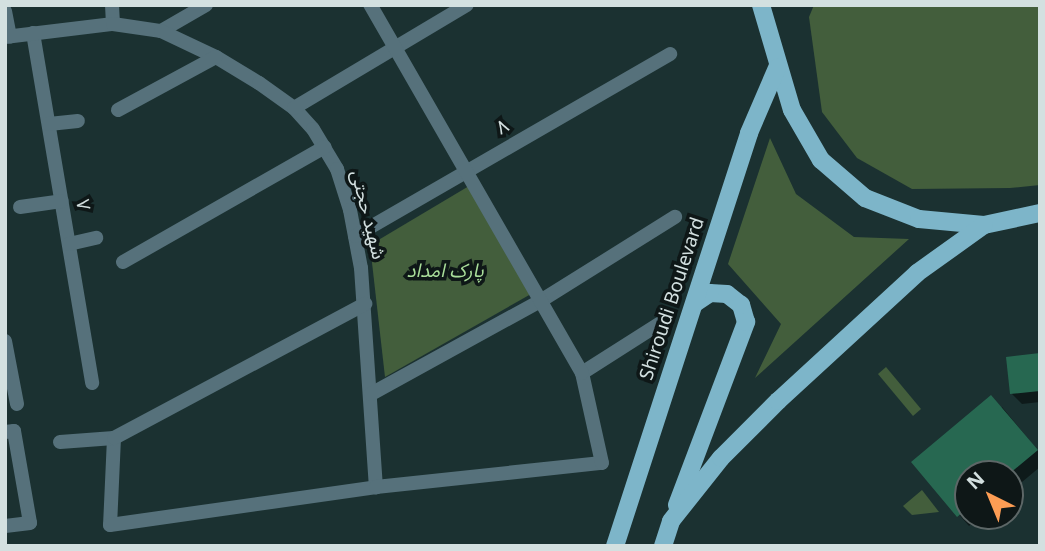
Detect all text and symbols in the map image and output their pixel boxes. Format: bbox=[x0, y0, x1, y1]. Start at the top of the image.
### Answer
street label: ۸ bbox=[493, 115, 513, 141]
street label: شهید حجتی bbox=[345, 168, 389, 262]
street label: ۷ bbox=[70, 198, 94, 212]
street label: Shiroudi Boulevard bbox=[636, 215, 710, 383]
park label: پارک امداد bbox=[406, 261, 484, 283]
north arrow bbox=[954, 460, 1024, 530]
text: N bbox=[957, 461, 995, 501]

